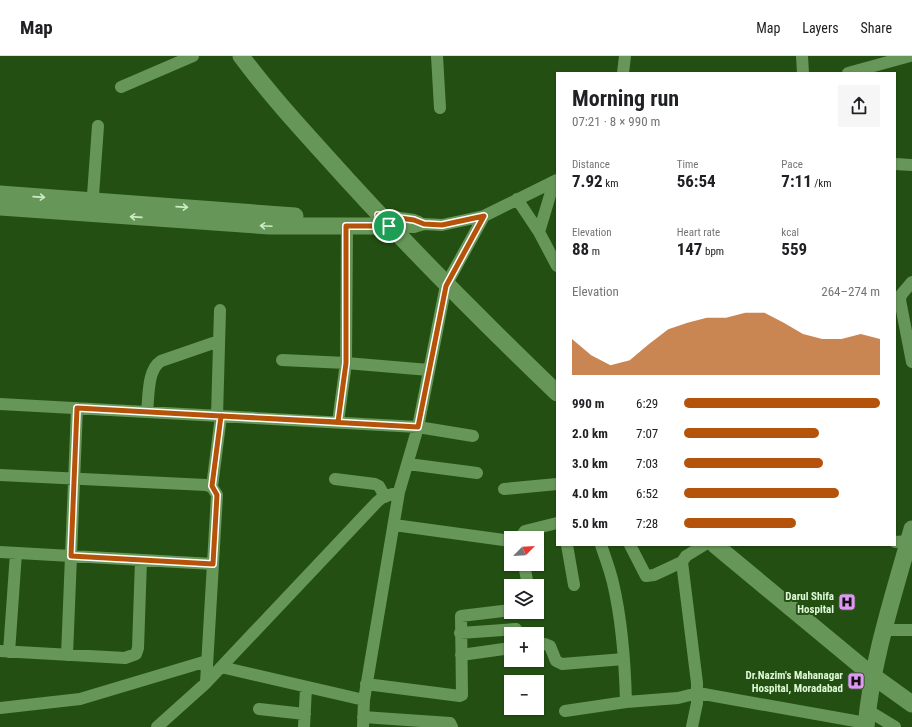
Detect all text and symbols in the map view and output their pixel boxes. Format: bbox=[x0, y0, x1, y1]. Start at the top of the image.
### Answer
text: Map bbox=[20, 16, 53, 39]
text: Map bbox=[756, 20, 780, 36]
text: Layers bbox=[802, 20, 839, 36]
text: Share bbox=[861, 20, 892, 36]
button: share bbox=[838, 85, 880, 127]
text: Morning run bbox=[572, 86, 679, 111]
text: 07:21 · 8 × 990 m bbox=[572, 114, 660, 129]
text: Distance bbox=[572, 158, 610, 171]
text: Time bbox=[677, 158, 698, 171]
text: Pace bbox=[781, 158, 803, 171]
text: 7.92 bbox=[572, 171, 603, 191]
text: 56:54 bbox=[677, 171, 716, 191]
text: 7:11 bbox=[781, 171, 812, 191]
text: km bbox=[603, 177, 618, 190]
text: /km bbox=[812, 177, 832, 190]
one-way arrow bbox=[32, 193, 45, 200]
one-way arrow bbox=[175, 204, 188, 211]
pin bbox=[372, 209, 406, 243]
one-way arrow bbox=[130, 214, 143, 221]
icon: arrive bbox=[378, 215, 400, 237]
one-way arrow bbox=[260, 222, 273, 229]
text: Elevation bbox=[572, 226, 612, 239]
text: Heart rate bbox=[677, 226, 720, 239]
text: kcal bbox=[781, 226, 799, 239]
text: 88 bbox=[572, 239, 589, 259]
text: 147 bbox=[677, 239, 702, 259]
text: 559 bbox=[781, 239, 807, 259]
text: m bbox=[589, 245, 600, 258]
text: bpm bbox=[702, 245, 724, 258]
text: Elevation bbox=[572, 284, 619, 299]
text: 264–274 m bbox=[821, 284, 880, 299]
text: 990 m bbox=[572, 396, 604, 411]
text: 6:29 bbox=[636, 396, 658, 411]
text: 2.0 km bbox=[572, 426, 608, 441]
text: 7:07 bbox=[636, 426, 658, 441]
text: 3.0 km bbox=[572, 456, 608, 471]
text: 7:03 bbox=[636, 456, 658, 471]
text: 4.0 km bbox=[572, 486, 608, 501]
text: 6:52 bbox=[636, 486, 658, 501]
text: 5.0 km bbox=[572, 516, 608, 531]
text: 7:28 bbox=[636, 516, 658, 531]
north arrow bbox=[504, 531, 544, 571]
map controls bbox=[504, 531, 544, 715]
button: layers bbox=[504, 579, 544, 619]
place label: Darul Shifa Hospital bbox=[785, 590, 834, 616]
hospital icon: Darul Shifa Hospital bbox=[837, 592, 857, 612]
button: + bbox=[504, 627, 544, 667]
place label: Dr.Nazim's Mahanagar Hospital, Moradabad bbox=[746, 669, 843, 695]
hospital icon: Dr.Nazim's Mahanagar Hospital, Moradabad bbox=[846, 671, 866, 691]
button: − bbox=[504, 675, 544, 715]

